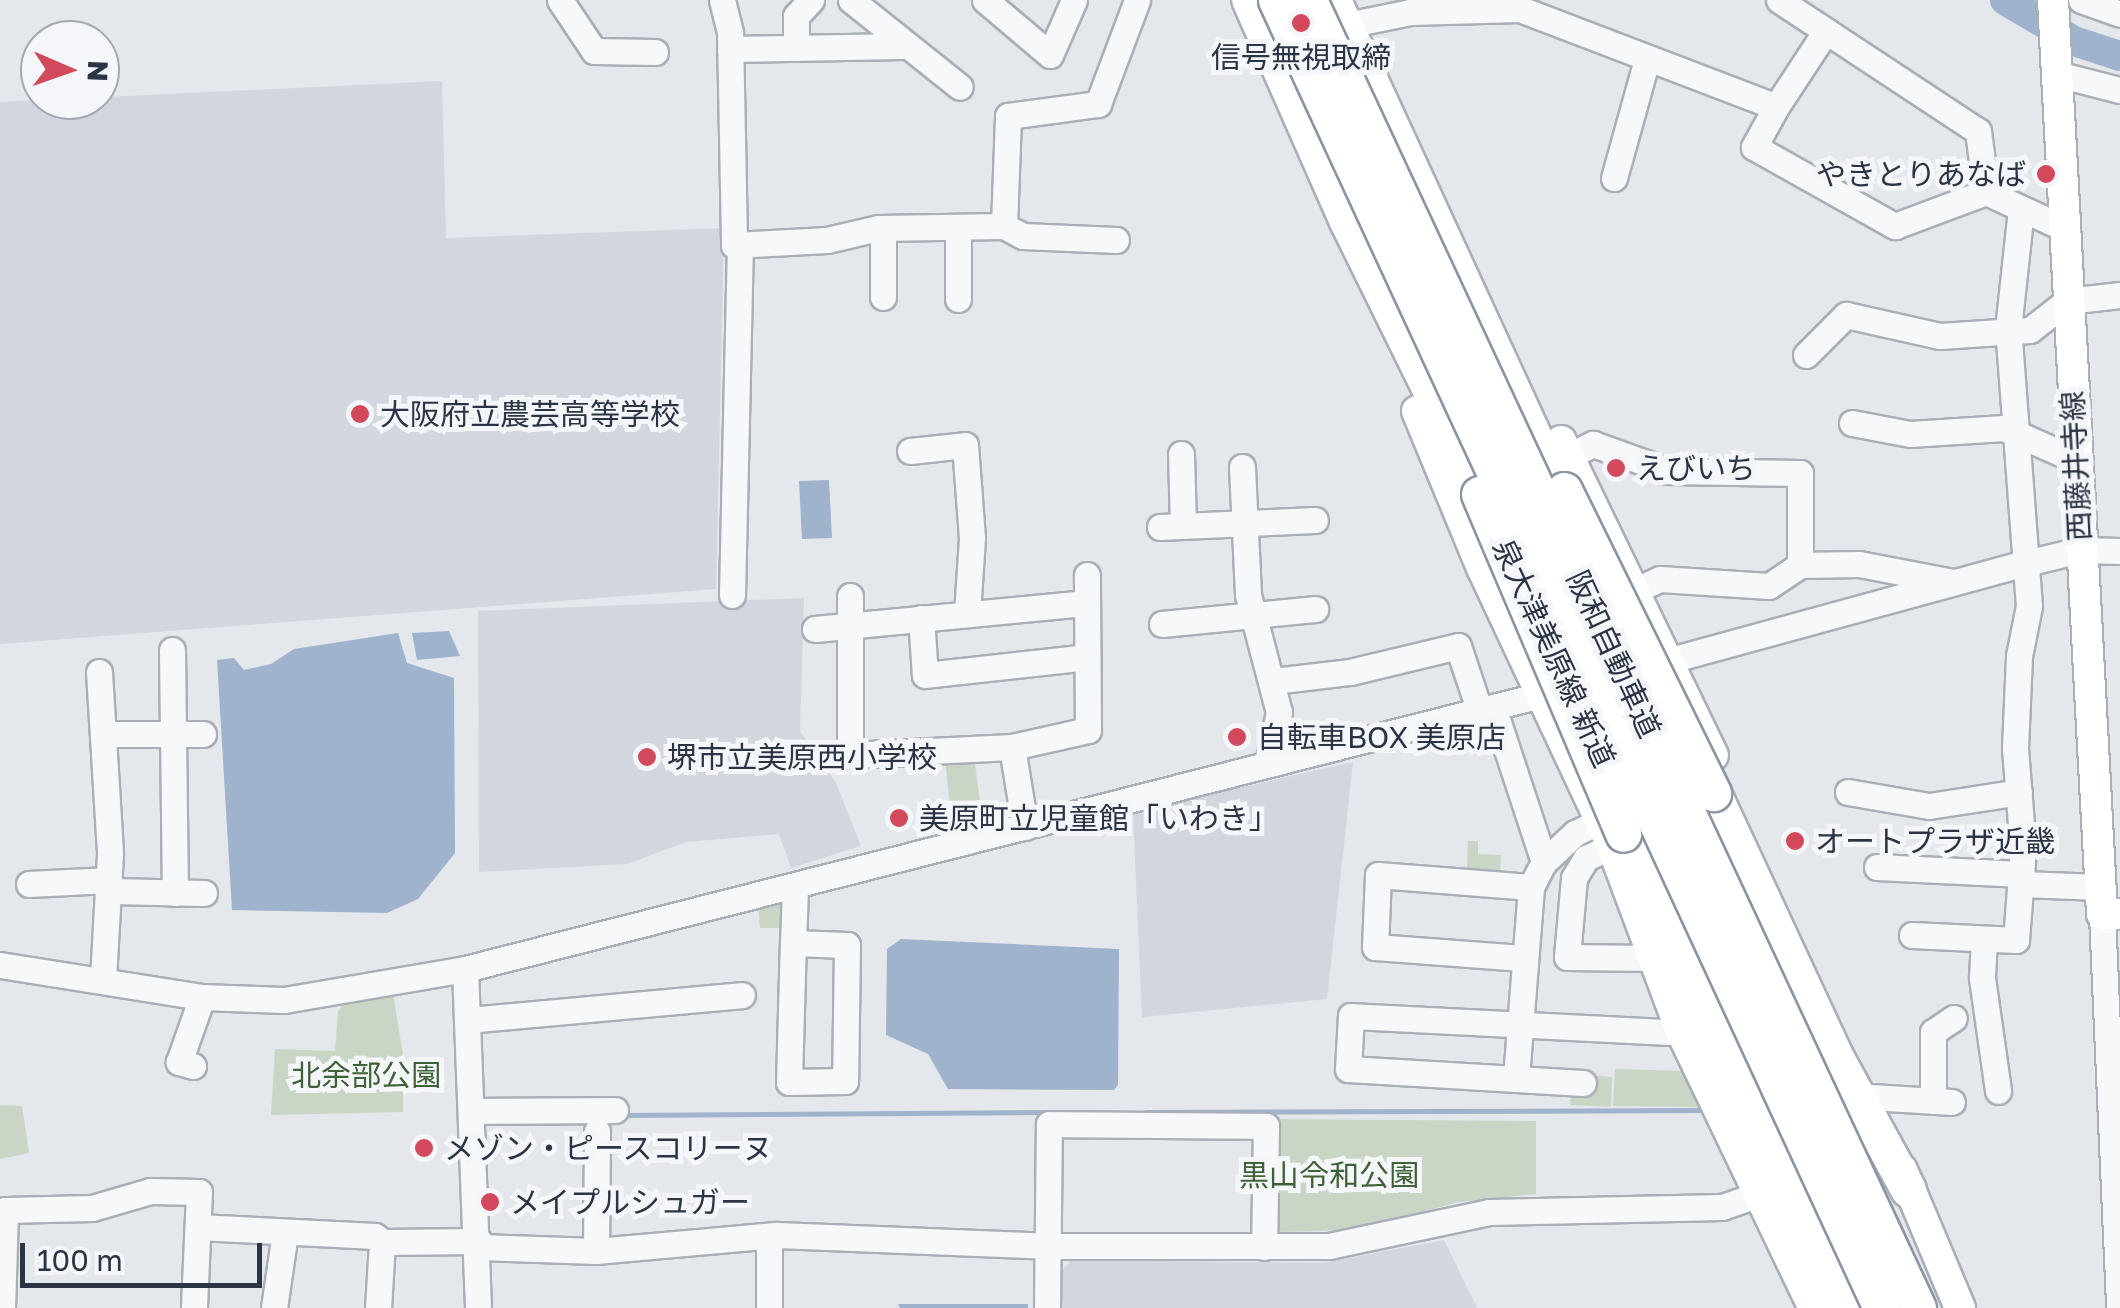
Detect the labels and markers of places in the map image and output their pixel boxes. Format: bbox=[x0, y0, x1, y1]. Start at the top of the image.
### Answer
marker: 信号無視取締 bbox=[1290, 12, 1312, 34]
place label: 信号無視取締 bbox=[1211, 39, 1391, 75]
place label: やきとりあなば bbox=[1816, 156, 2026, 192]
marker: やきとりあなば bbox=[2035, 163, 2057, 185]
place label: 大阪府立農芸高等学校 bbox=[380, 396, 680, 432]
marker: 大阪府立農芸高等学校 bbox=[349, 403, 371, 425]
place label: えびいち bbox=[1636, 450, 1756, 486]
marker: えびいち bbox=[1605, 457, 1627, 479]
place label: 自転車BOX 美原店 bbox=[1257, 719, 1506, 755]
marker: 自転車BOX 美原店 bbox=[1226, 726, 1248, 748]
place label: 堺市立美原西小学校 bbox=[667, 739, 937, 775]
marker: 堺市立美原西小学校 bbox=[636, 746, 658, 768]
place label: 美原町立児童館「いわき」 bbox=[919, 800, 1279, 836]
marker: 美原町立児童館「いわき」 bbox=[888, 807, 910, 829]
place label: オートプラザ近畿 bbox=[1815, 823, 2055, 859]
marker: オートプラザ近畿 bbox=[1784, 830, 1806, 852]
place label: メゾン・ピースコリーヌ bbox=[444, 1130, 774, 1166]
marker: メゾン・ピースコリーヌ bbox=[413, 1137, 435, 1159]
place label: メイプルシュガー bbox=[510, 1184, 750, 1220]
marker: メイプルシュガー bbox=[479, 1191, 501, 1213]

